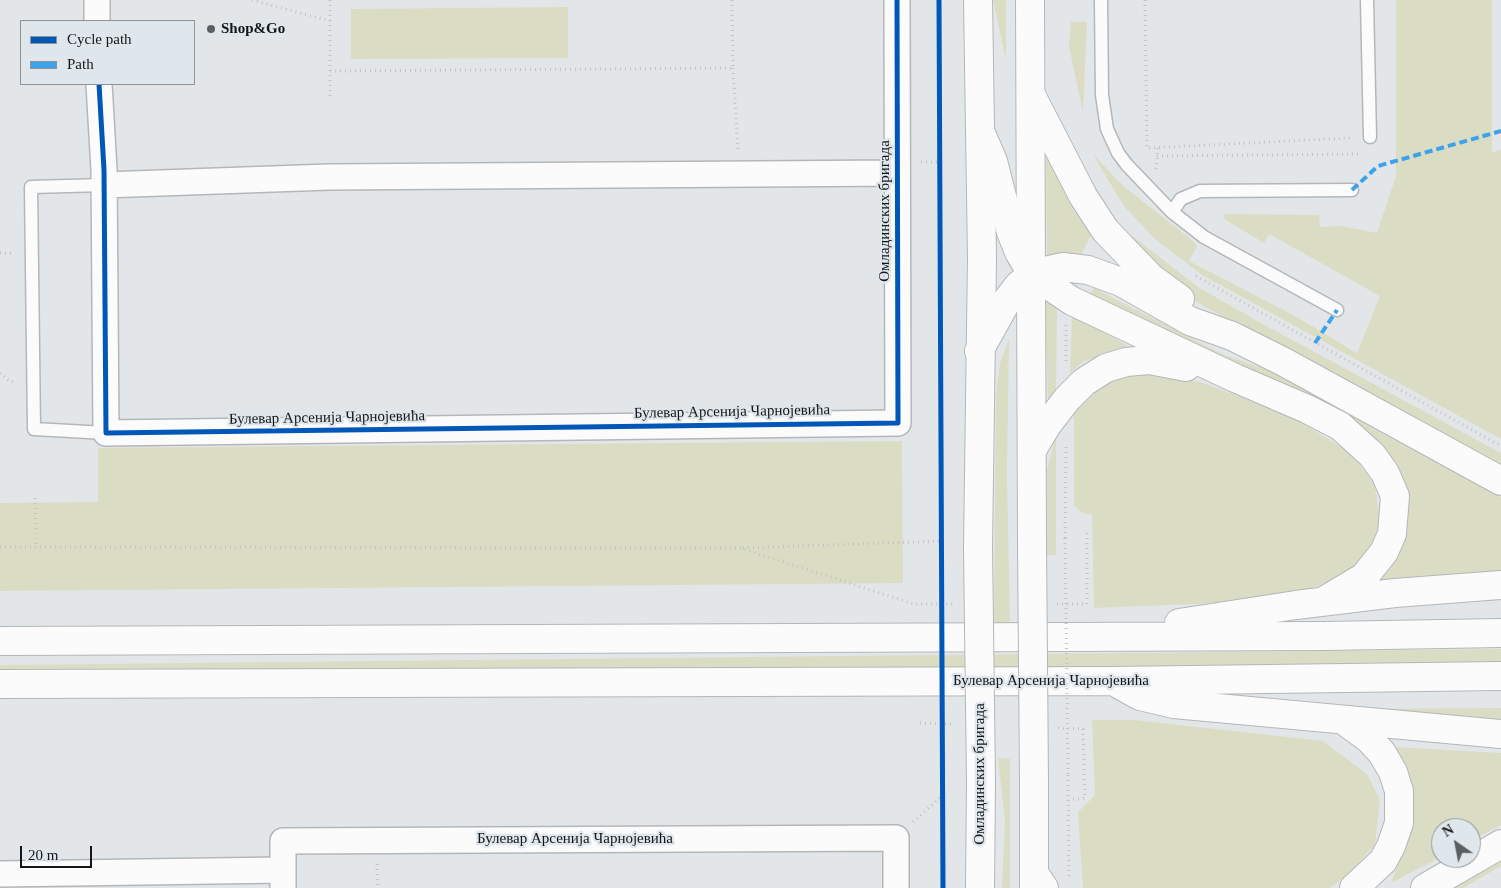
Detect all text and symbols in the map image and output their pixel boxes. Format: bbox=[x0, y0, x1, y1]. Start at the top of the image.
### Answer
legend bbox=[20, 20, 195, 85]
place label: Shop&Go bbox=[221, 20, 285, 38]
marker: Shop&Go bbox=[205, 23, 217, 35]
text: Cycle path bbox=[67, 31, 132, 47]
text: Path bbox=[67, 56, 94, 72]
street label: Омладинских бригада bbox=[876, 140, 894, 282]
street label: Булевар Арсенија Чарнојевића bbox=[634, 401, 830, 423]
street label: Булевар Арсенија Чарнојевића bbox=[229, 407, 425, 429]
street label: Булевар Арсенија Чарнојевића bbox=[953, 672, 1149, 690]
street label: Омладинских бригада bbox=[971, 703, 989, 845]
north arrow bbox=[1431, 818, 1481, 868]
text: N bbox=[1440, 822, 1456, 840]
street label: Булевар Арсенија Чарнојевића bbox=[477, 830, 673, 848]
scale bar bbox=[22, 836, 95, 868]
text: 20 m bbox=[28, 847, 58, 863]

